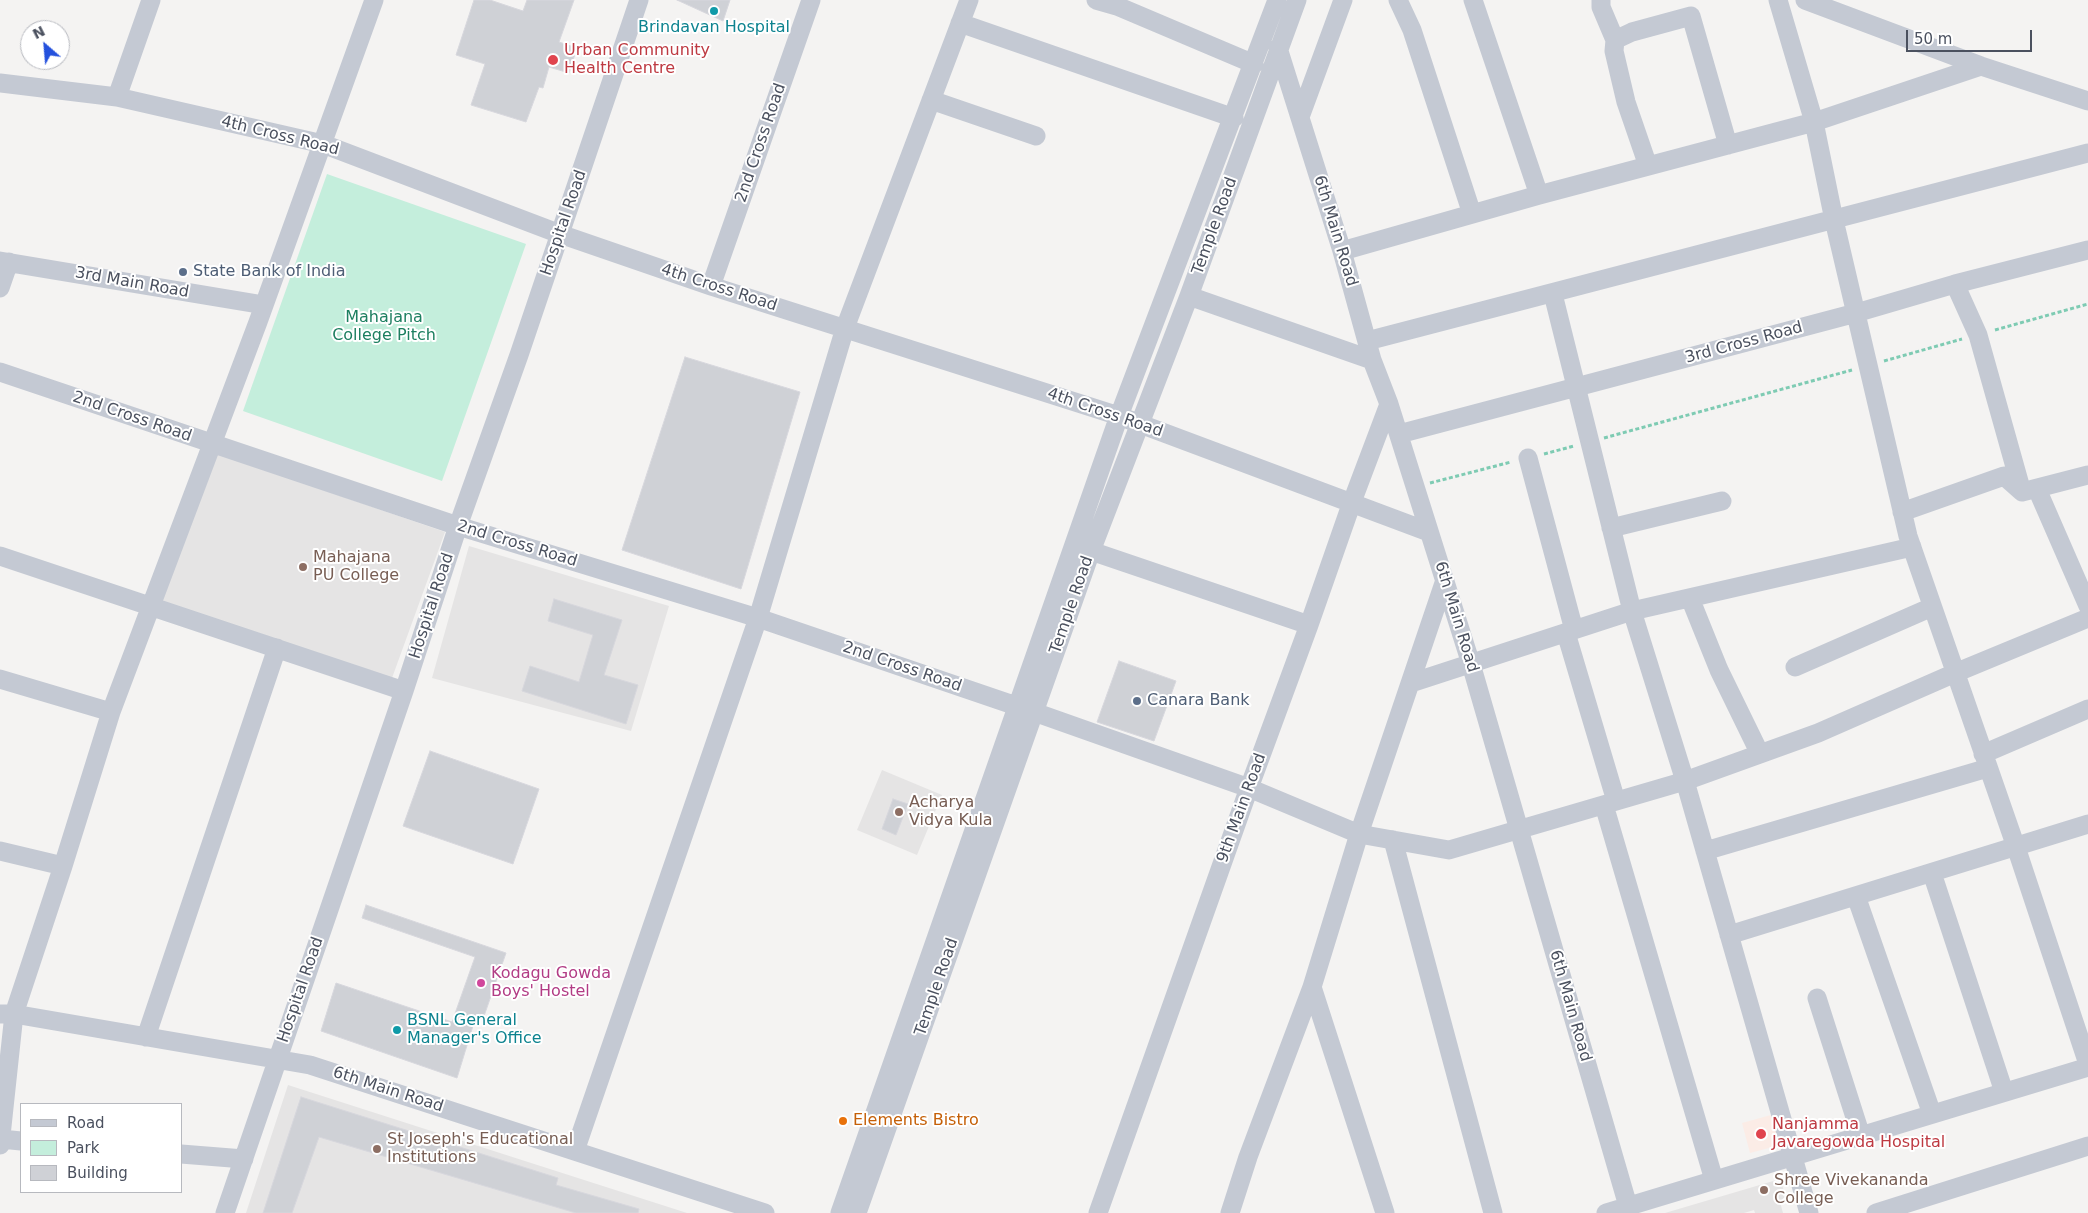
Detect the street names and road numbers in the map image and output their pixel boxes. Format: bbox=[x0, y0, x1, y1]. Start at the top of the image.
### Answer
street label: 2nd Cross Road bbox=[732, 81, 790, 205]
street label: 4th Cross Road bbox=[219, 112, 341, 160]
street label: Hospital Road bbox=[537, 168, 591, 278]
street label: 6th Main Road bbox=[1309, 173, 1361, 289]
street label: Temple Road bbox=[1189, 175, 1241, 277]
street label: 4th Cross Road bbox=[659, 260, 779, 316]
street label: 3rd Main Road bbox=[74, 264, 190, 302]
street label: 3rd Cross Road bbox=[1683, 318, 1805, 368]
street label: 4th Cross Road bbox=[1045, 384, 1165, 442]
street label: 2nd Cross Road bbox=[70, 388, 194, 446]
street label: 2nd Cross Road bbox=[455, 517, 579, 571]
street label: Hospital Road bbox=[406, 550, 458, 662]
street label: Temple Road bbox=[1046, 554, 1098, 656]
street label: 6th Main Road bbox=[1430, 559, 1482, 675]
street label: 2nd Cross Road bbox=[840, 638, 964, 696]
street label: 9th Main Road bbox=[1213, 751, 1271, 865]
street label: Hospital Road bbox=[274, 935, 328, 1045]
street label: Temple Road bbox=[911, 936, 963, 1038]
street label: 6th Main Road bbox=[1545, 948, 1595, 1064]
street label: 6th Main Road bbox=[330, 1063, 446, 1117]

